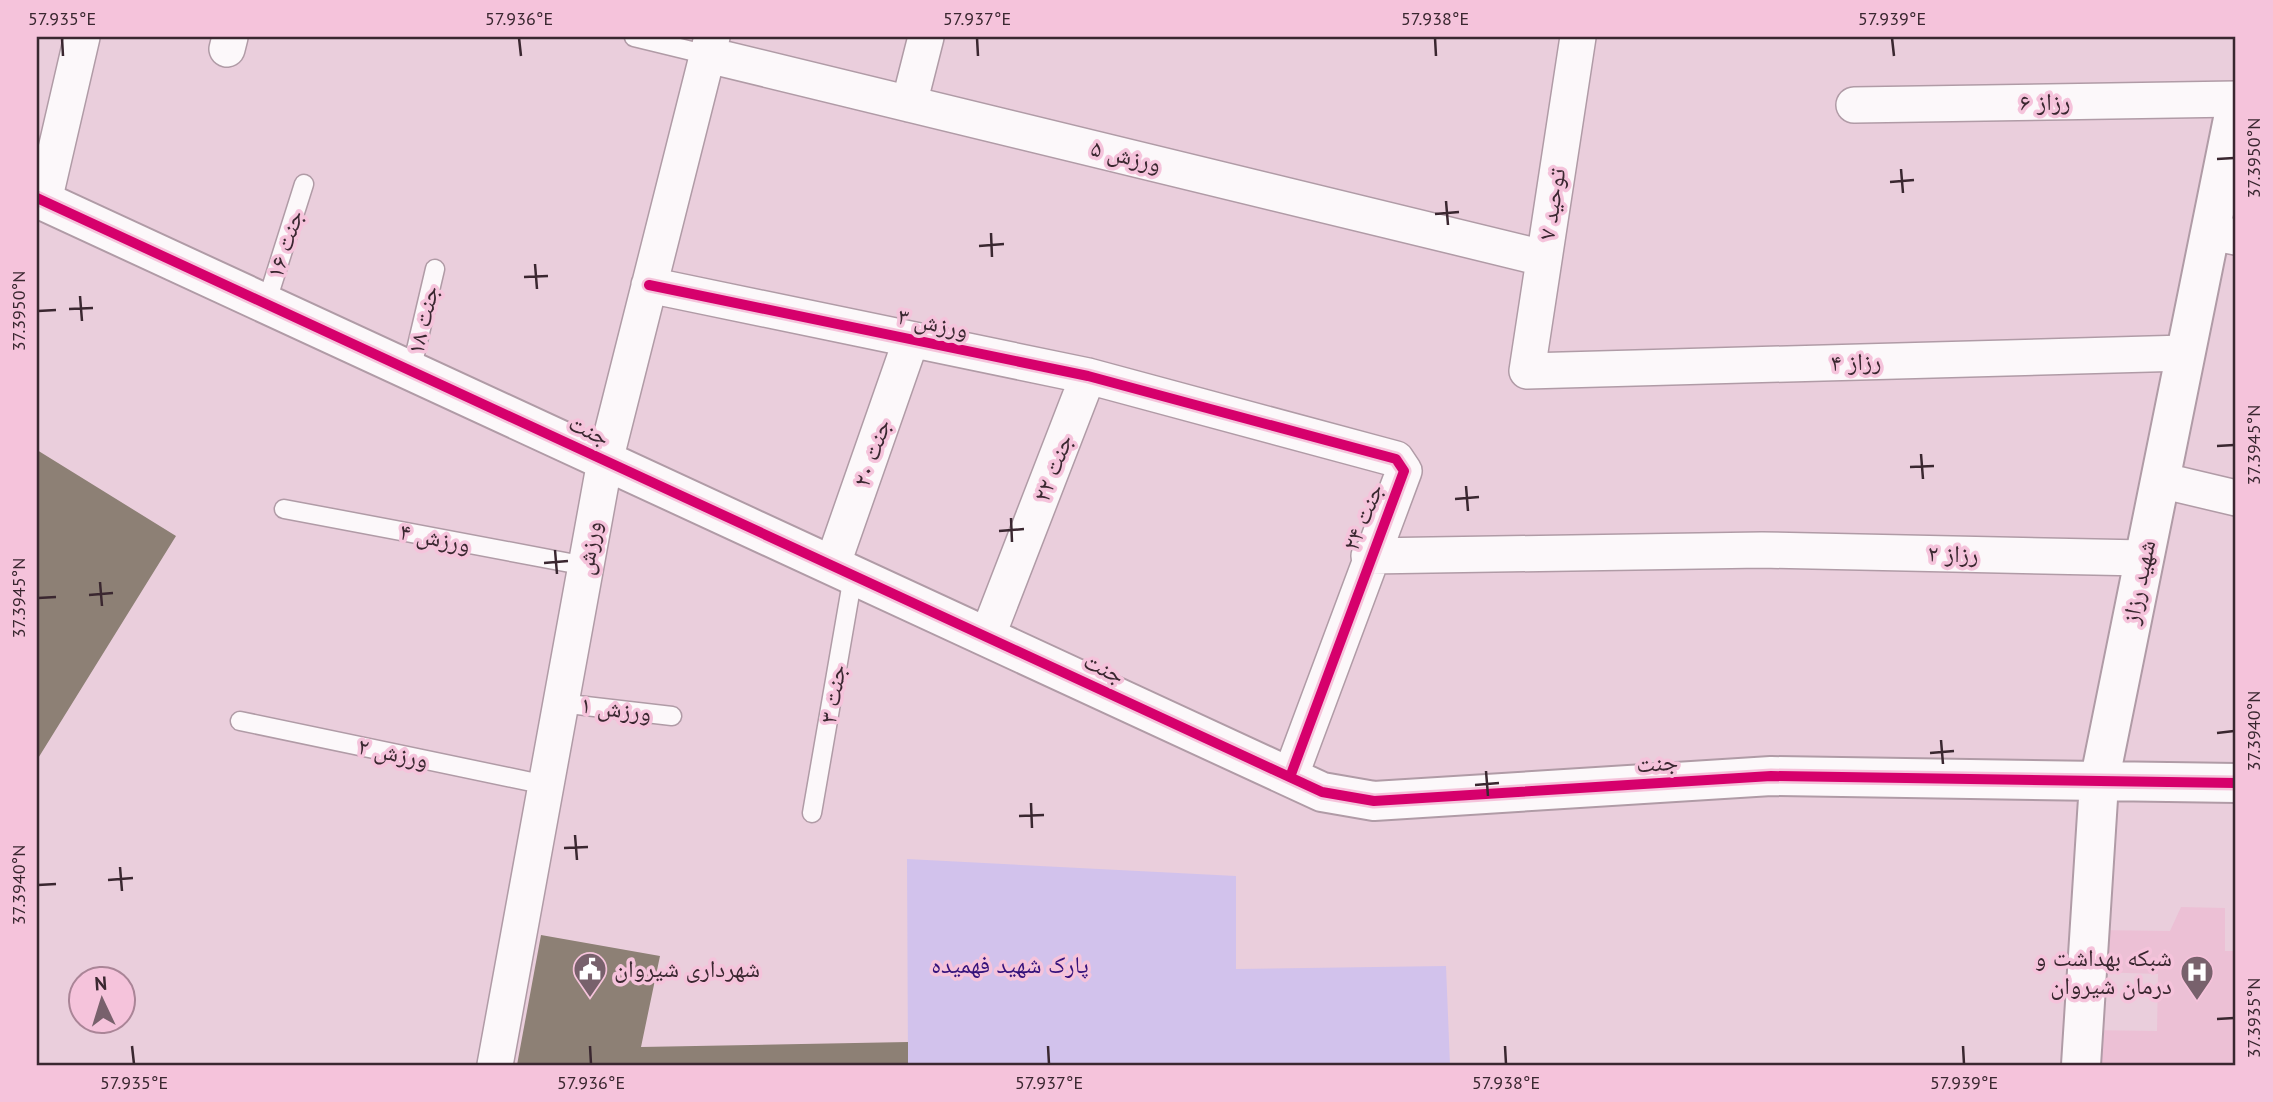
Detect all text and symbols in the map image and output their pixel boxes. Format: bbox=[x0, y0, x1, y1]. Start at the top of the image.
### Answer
text: 57.935°E bbox=[28, 7, 96, 30]
text: 57.936°E bbox=[485, 7, 553, 30]
text: 57.937°E bbox=[943, 7, 1011, 30]
text: 57.938°E bbox=[1401, 7, 1469, 30]
text: 57.939°E bbox=[1858, 7, 1926, 30]
street label: رزاز ۶ bbox=[2019, 86, 2071, 117]
text: 37.3950°N bbox=[2242, 118, 2265, 198]
street label: ورزش ۵ bbox=[1088, 132, 1164, 179]
street label: توحید ۷ bbox=[1531, 166, 1572, 242]
street label: جنت ۱۶ bbox=[259, 206, 310, 282]
text: 37.3950°N bbox=[7, 271, 30, 351]
street label: جنت ۱۸ bbox=[400, 282, 445, 357]
street label: ورزش ۳ bbox=[895, 300, 971, 345]
street label: رزاز ۴ bbox=[1830, 345, 1882, 378]
text: 37.3945°N bbox=[2242, 405, 2265, 485]
street label: جنت bbox=[564, 407, 615, 452]
street label: جنت ۲۰ bbox=[845, 415, 898, 491]
street label: جنت ۲۲ bbox=[1026, 430, 1080, 506]
street label: جنت ۲۴ bbox=[1335, 479, 1390, 555]
street label: ورزش ۴ bbox=[397, 515, 473, 560]
street label: ورزش bbox=[569, 519, 608, 577]
street label: شهید رزاز bbox=[2114, 537, 2162, 628]
street label: رزاز ۲ bbox=[1927, 538, 1979, 569]
text: 37.3945°N bbox=[7, 558, 30, 638]
street label: جنت bbox=[1079, 645, 1130, 690]
street label: جنت ۳ bbox=[812, 662, 853, 726]
street label: ورزش ۱ bbox=[579, 689, 653, 728]
text: 37.3940°N bbox=[2242, 691, 2265, 771]
street label: ورزش ۲ bbox=[355, 730, 431, 775]
street label: جنت bbox=[1635, 746, 1679, 779]
text: 37.3940°N bbox=[7, 845, 30, 925]
place label: شبکه بهداشت و درمان شیروان bbox=[2035, 942, 2172, 1001]
park label: پارک شهید فهمیده bbox=[931, 949, 1089, 980]
public building icon: شهرداری شیروان bbox=[571, 950, 609, 999]
place label: شهرداری شیروان bbox=[614, 953, 760, 984]
hospital icon: شبکه بهداشت و درمان شیروان bbox=[2178, 953, 2216, 1002]
north arrow bbox=[66, 965, 136, 1036]
text: N bbox=[94, 971, 108, 995]
text: 37.3935°N bbox=[2242, 978, 2265, 1058]
text: 57.935°E bbox=[100, 1071, 168, 1094]
text: 57.936°E bbox=[557, 1071, 625, 1094]
text: 57.937°E bbox=[1015, 1071, 1083, 1094]
text: 57.938°E bbox=[1472, 1071, 1540, 1094]
text: 57.939°E bbox=[1930, 1071, 1998, 1094]

